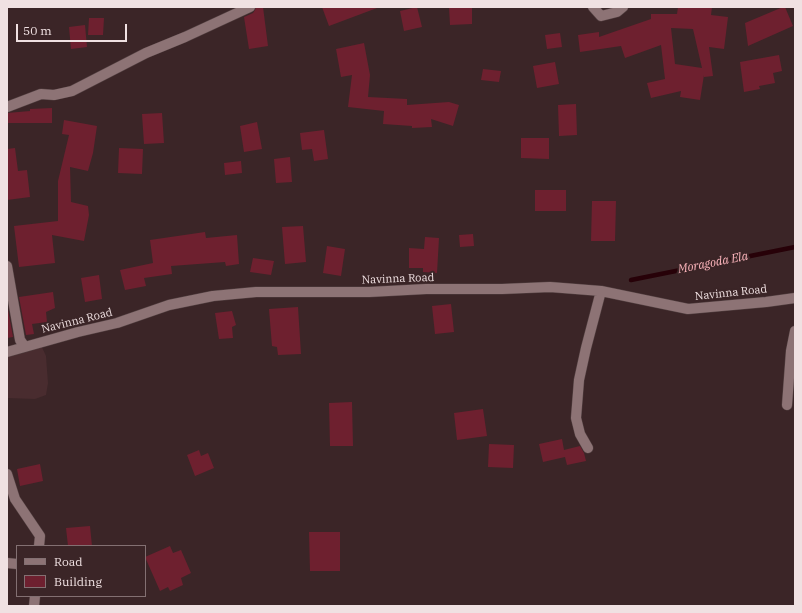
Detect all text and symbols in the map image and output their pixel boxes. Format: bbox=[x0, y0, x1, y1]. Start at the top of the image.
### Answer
scale bar bbox=[18, 16, 129, 42]
text: 50 m bbox=[23, 23, 52, 38]
water label: Moragoda Ela bbox=[677, 249, 749, 277]
street label: Navinna Road bbox=[362, 271, 434, 287]
street label: Navinna Road bbox=[694, 283, 768, 303]
street label: Navinna Road bbox=[40, 306, 114, 336]
legend bbox=[16, 545, 146, 597]
text: Road bbox=[54, 554, 83, 569]
text: Building bbox=[54, 574, 102, 589]

